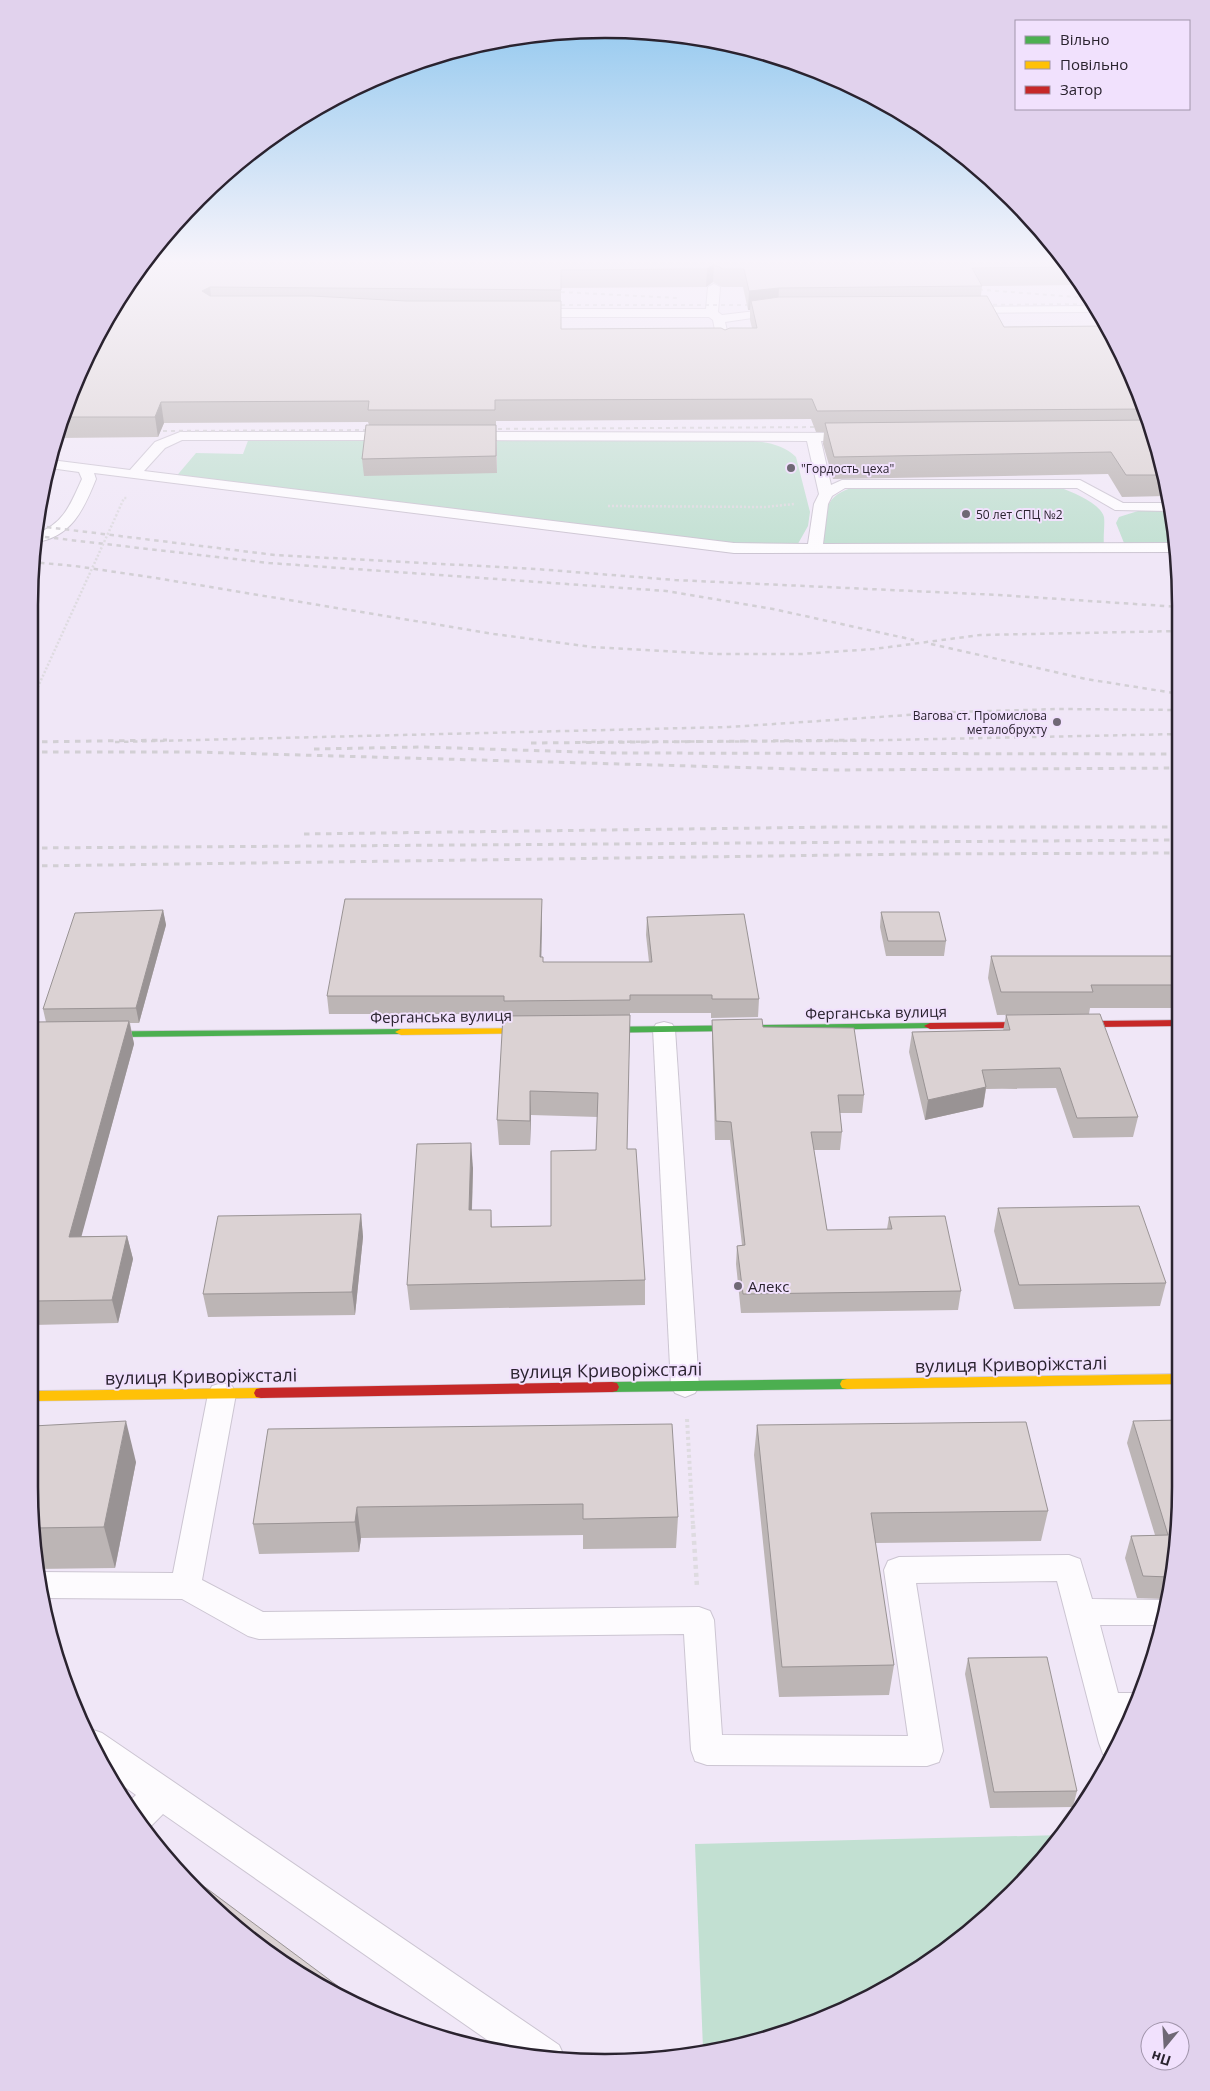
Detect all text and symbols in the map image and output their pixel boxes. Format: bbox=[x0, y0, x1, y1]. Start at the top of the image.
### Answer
legend bbox=[1015, 20, 1190, 110]
text: Вільно bbox=[1060, 29, 1109, 49]
text: Повільно bbox=[1060, 54, 1128, 74]
text: Затор bbox=[1060, 79, 1102, 99]
place label: "Гордость цеха" bbox=[801, 460, 894, 477]
marker: "Гордость цеха" bbox=[785, 462, 797, 474]
place label: 50 лет СПЦ №2 bbox=[976, 506, 1063, 523]
marker: 50 лет СПЦ №2 bbox=[960, 508, 972, 520]
place label: Вагова ст. Промислова металобрухту bbox=[913, 707, 1048, 738]
marker: Вагова ст. Промислова металобрухту bbox=[1051, 716, 1063, 728]
street label: Ферганська вулиця bbox=[805, 1001, 947, 1023]
street label: Ферганська вулиця bbox=[370, 1005, 512, 1027]
place label: Алекс bbox=[748, 1276, 789, 1296]
marker: Алекс bbox=[732, 1280, 744, 1292]
street label: вулиця Криворіжсталі bbox=[915, 1350, 1107, 1378]
street label: вулиця Криворіжсталі bbox=[510, 1356, 702, 1384]
street label: вулиця Криворіжсталі bbox=[105, 1362, 297, 1390]
north arrow bbox=[1140, 2021, 1190, 2071]
text: Пн bbox=[1149, 2047, 1173, 2071]

